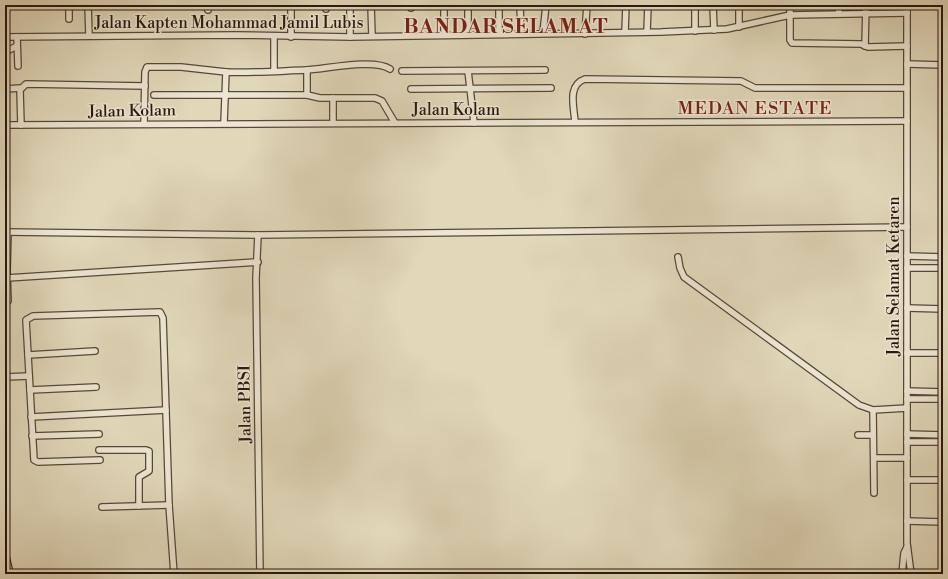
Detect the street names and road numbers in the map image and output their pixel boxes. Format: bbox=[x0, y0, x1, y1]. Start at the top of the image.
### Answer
street label: Jalan Kapten Mohammad Jamil Lubis bbox=[93, 13, 364, 33]
street label: Jalan Kolam bbox=[87, 100, 176, 122]
street label: Jalan Kolam bbox=[411, 100, 500, 120]
street label: Jalan Selamat Ketaren bbox=[884, 196, 904, 357]
street label: Jalan PBSI bbox=[234, 365, 256, 444]

